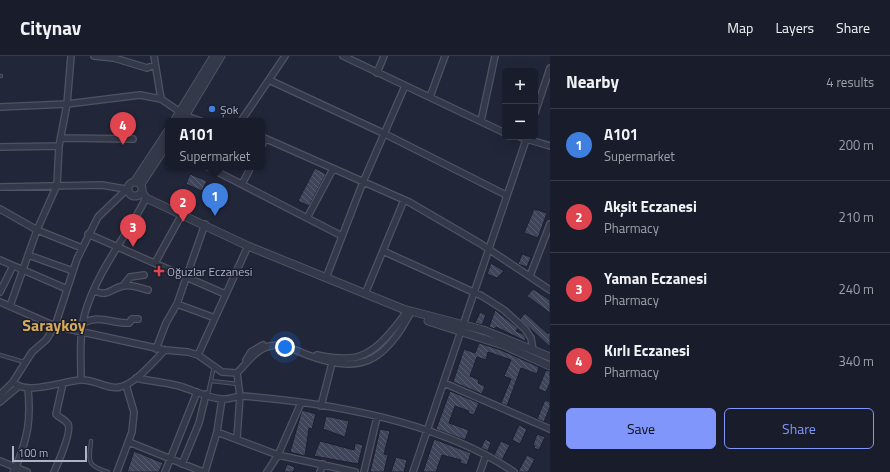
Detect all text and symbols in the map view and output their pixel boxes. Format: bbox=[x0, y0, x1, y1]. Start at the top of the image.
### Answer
text: Citynav bbox=[20, 13, 81, 42]
text: Map bbox=[727, 17, 753, 38]
text: Layers bbox=[775, 17, 814, 38]
text: Share bbox=[836, 17, 870, 38]
map controls bbox=[502, 68, 538, 140]
button: + bbox=[502, 68, 538, 104]
text: Nearby bbox=[566, 69, 619, 95]
text: 4 results bbox=[826, 72, 874, 92]
place label: Şok bbox=[220, 100, 239, 119]
marker: Şok bbox=[207, 104, 217, 114]
button: − bbox=[502, 104, 538, 140]
pin: 4 bbox=[110, 112, 136, 145]
popup bbox=[165, 118, 265, 170]
text: A101 bbox=[180, 123, 214, 146]
text: A101 bbox=[604, 123, 638, 146]
text: 1 bbox=[575, 135, 583, 155]
text: 200 m bbox=[838, 135, 874, 155]
text: Supermarket bbox=[180, 146, 250, 166]
text: Supermarket bbox=[604, 146, 675, 166]
pin: 1 bbox=[202, 183, 228, 216]
pin: 2 bbox=[170, 189, 196, 222]
text: Akşit Eczanesi bbox=[604, 195, 697, 218]
text: 2 bbox=[575, 207, 583, 227]
text: 210 m bbox=[838, 207, 874, 227]
pin: 3 bbox=[120, 214, 146, 247]
text: Pharmacy bbox=[604, 218, 659, 238]
place label: Oğuzlar Eczanesi bbox=[167, 262, 252, 281]
marker: Oğuzlar Eczanesi bbox=[154, 266, 164, 276]
text: Yaman Eczanesi bbox=[604, 267, 707, 290]
text: 3 bbox=[575, 279, 583, 299]
text: 240 m bbox=[838, 279, 874, 299]
text: Pharmacy bbox=[604, 290, 659, 310]
district label: Sarayköy bbox=[22, 313, 86, 337]
your location bbox=[275, 337, 295, 357]
text: Kırlı Eczanesi bbox=[604, 339, 690, 362]
text: 4 bbox=[575, 351, 583, 371]
text: 340 m bbox=[838, 351, 874, 371]
text: Pharmacy bbox=[604, 362, 659, 382]
button: Save bbox=[566, 408, 716, 449]
button: Share bbox=[724, 408, 874, 449]
scale bar bbox=[12, 444, 87, 463]
text: 100 m bbox=[18, 445, 48, 461]

